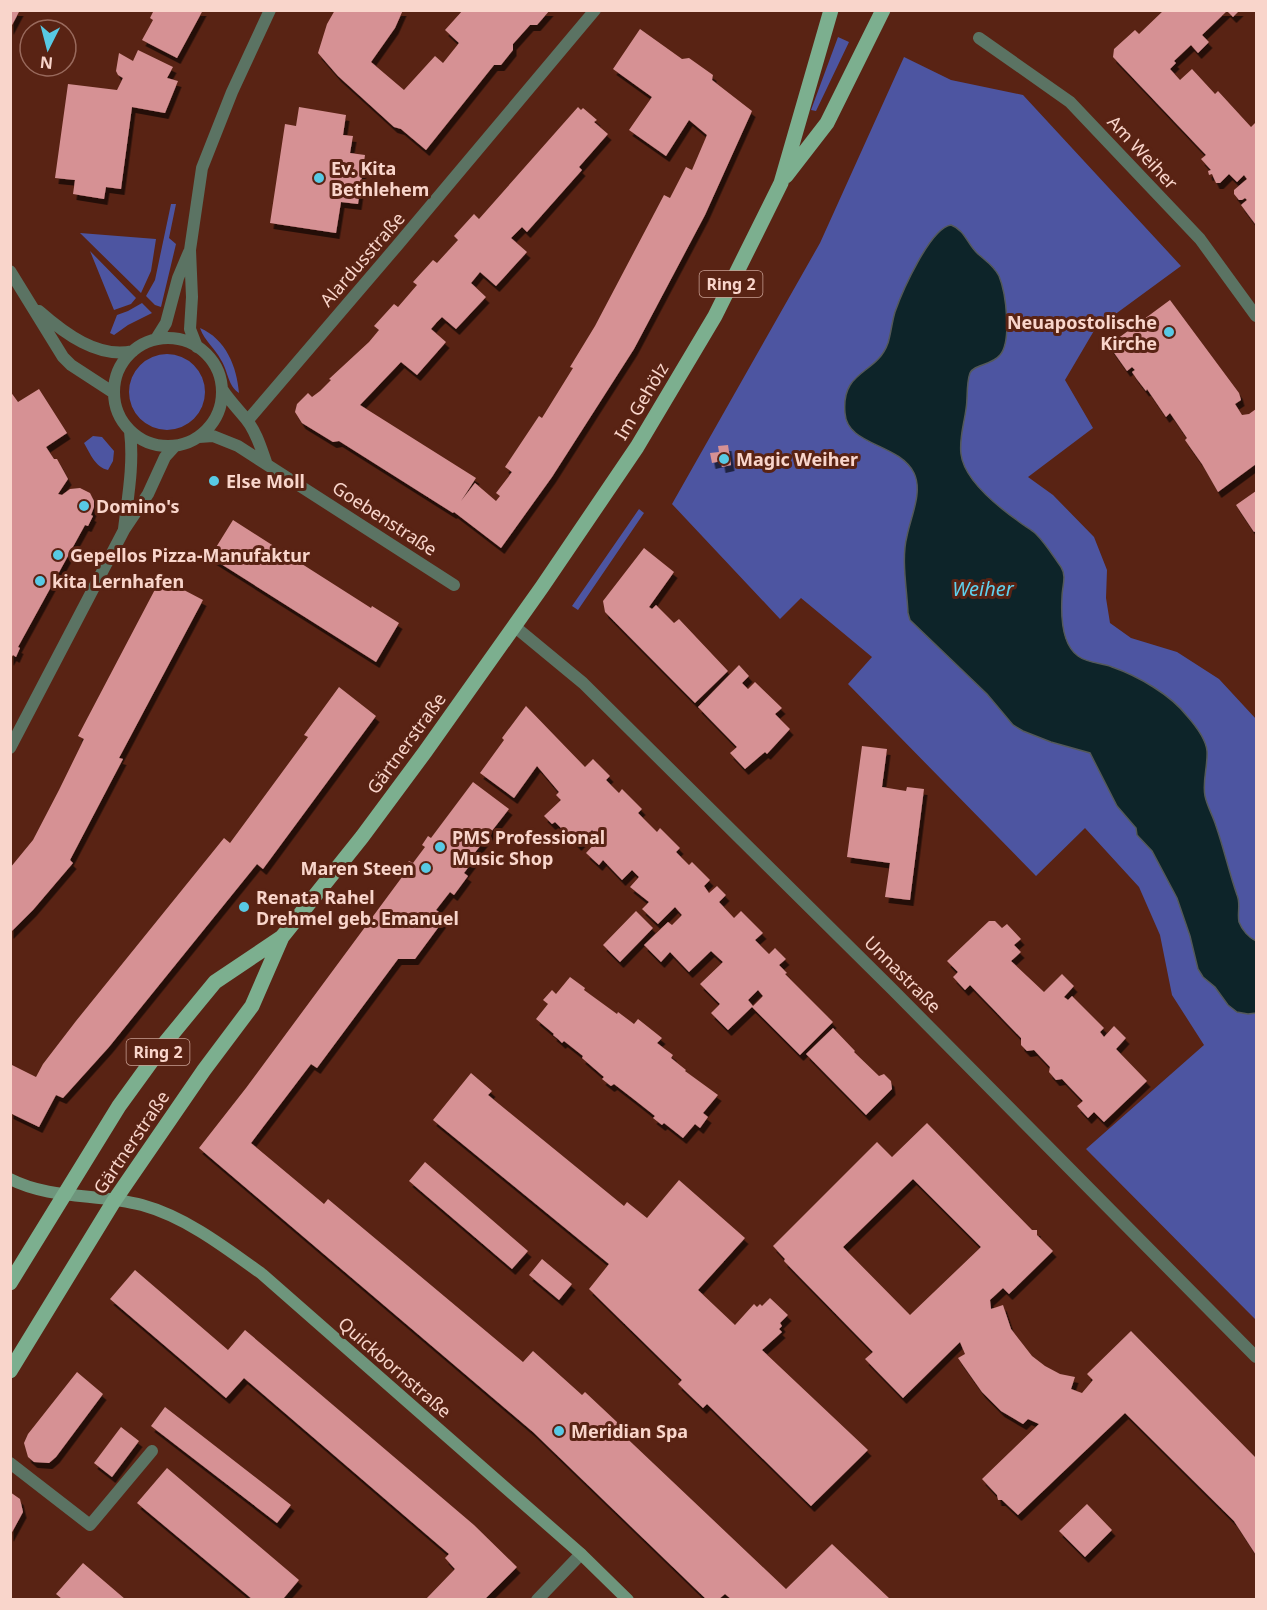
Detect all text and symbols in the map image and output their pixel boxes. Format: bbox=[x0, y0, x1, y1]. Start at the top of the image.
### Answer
north arrow bbox=[18, 18, 78, 78]
text: N bbox=[39, 51, 54, 75]
street label: Am Weiher bbox=[1103, 110, 1184, 195]
place label: Ev. Kita Bethlehem bbox=[331, 156, 429, 201]
marker: Ev. Kita Bethlehem bbox=[312, 171, 326, 185]
street label: Alardusstraße bbox=[314, 207, 410, 311]
road number: Ring 2 bbox=[700, 271, 762, 297]
place label: Neuapostolische Kirche bbox=[1007, 310, 1157, 355]
marker: Neuapostolische Kirche bbox=[1162, 325, 1176, 339]
street label: Im Gehölz bbox=[609, 358, 673, 444]
place label: Magic Weiher bbox=[736, 447, 858, 471]
marker: Magic Weiher bbox=[717, 452, 731, 466]
place label: Else Moll bbox=[226, 469, 305, 493]
marker: Else Moll bbox=[207, 474, 221, 488]
street label: Goebenstraße bbox=[328, 475, 442, 561]
place label: Domino's bbox=[96, 494, 179, 518]
marker: Domino's bbox=[77, 499, 91, 513]
place label: Gepellos Pizza-Manufaktur bbox=[70, 543, 310, 567]
marker: Gepellos Pizza-Manufaktur bbox=[51, 548, 65, 562]
place label: kita Lernhafen bbox=[52, 569, 184, 593]
marker: kita Lernhafen bbox=[33, 574, 47, 588]
water label: Weiher bbox=[952, 575, 1015, 602]
street label: Gärtnerstraße bbox=[361, 688, 451, 798]
place label: PMS Professional Music Shop bbox=[452, 825, 605, 870]
marker: PMS Professional Music Shop bbox=[433, 840, 447, 854]
place label: Maren Steen bbox=[301, 856, 414, 880]
marker: Maren Steen bbox=[419, 861, 433, 875]
place label: Renata Rahel Drehmel geb. Emanuel bbox=[256, 885, 459, 930]
marker: Renata Rahel Drehmel geb. Emanuel bbox=[237, 900, 251, 914]
street label: Unnastraße bbox=[859, 930, 947, 1018]
road number: Ring 2 bbox=[126, 1039, 190, 1065]
street label: Gärtnerstraße bbox=[88, 1086, 174, 1198]
street label: Quickbornstraße bbox=[333, 1311, 457, 1423]
place label: Meridian Spa bbox=[571, 1419, 688, 1443]
marker: Meridian Spa bbox=[552, 1424, 566, 1438]

